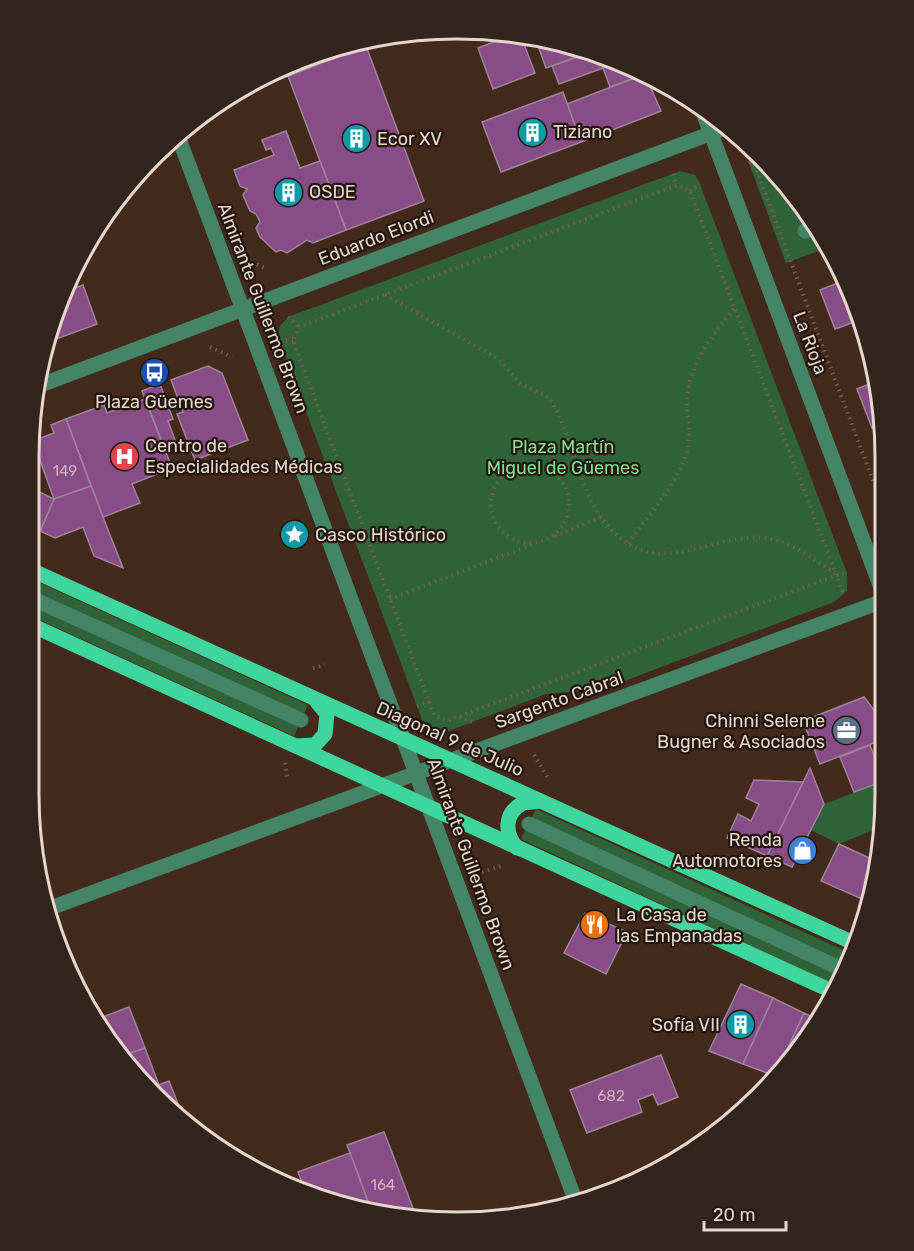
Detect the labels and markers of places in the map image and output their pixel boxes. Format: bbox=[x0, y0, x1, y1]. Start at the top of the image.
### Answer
building icon: Tiziano bbox=[516, 116, 548, 148]
place label: Tiziano bbox=[553, 121, 612, 143]
building icon: Ecor XV bbox=[340, 123, 372, 155]
place label: Ecor XV bbox=[377, 128, 442, 150]
building icon: OSDE bbox=[272, 176, 304, 208]
place label: OSDE bbox=[309, 181, 356, 203]
bus stop icon: Plaza Güemes bbox=[138, 357, 170, 389]
place label: Plaza Güemes bbox=[95, 391, 213, 413]
place label: Centro de Especialidades Médicas bbox=[145, 435, 342, 478]
hospital icon: Centro de Especialidades Médicas bbox=[108, 440, 140, 472]
place icon: Casco Histórico bbox=[278, 519, 310, 551]
place label: Casco Histórico bbox=[315, 524, 446, 546]
place label: Chinni Seleme Bugner & Asociados bbox=[657, 710, 825, 753]
office icon: Chinni Seleme Bugner & Asociados bbox=[830, 715, 862, 747]
place label: Renda Automotores bbox=[672, 829, 782, 872]
shop icon: Renda Automotores bbox=[787, 834, 819, 866]
place label: La Casa de las Empanadas bbox=[616, 904, 742, 947]
restaurant icon: La Casa de las Empanadas bbox=[579, 909, 611, 941]
building icon: Sofía VII bbox=[725, 1009, 757, 1041]
place label: Sofía VII bbox=[652, 1014, 720, 1036]

